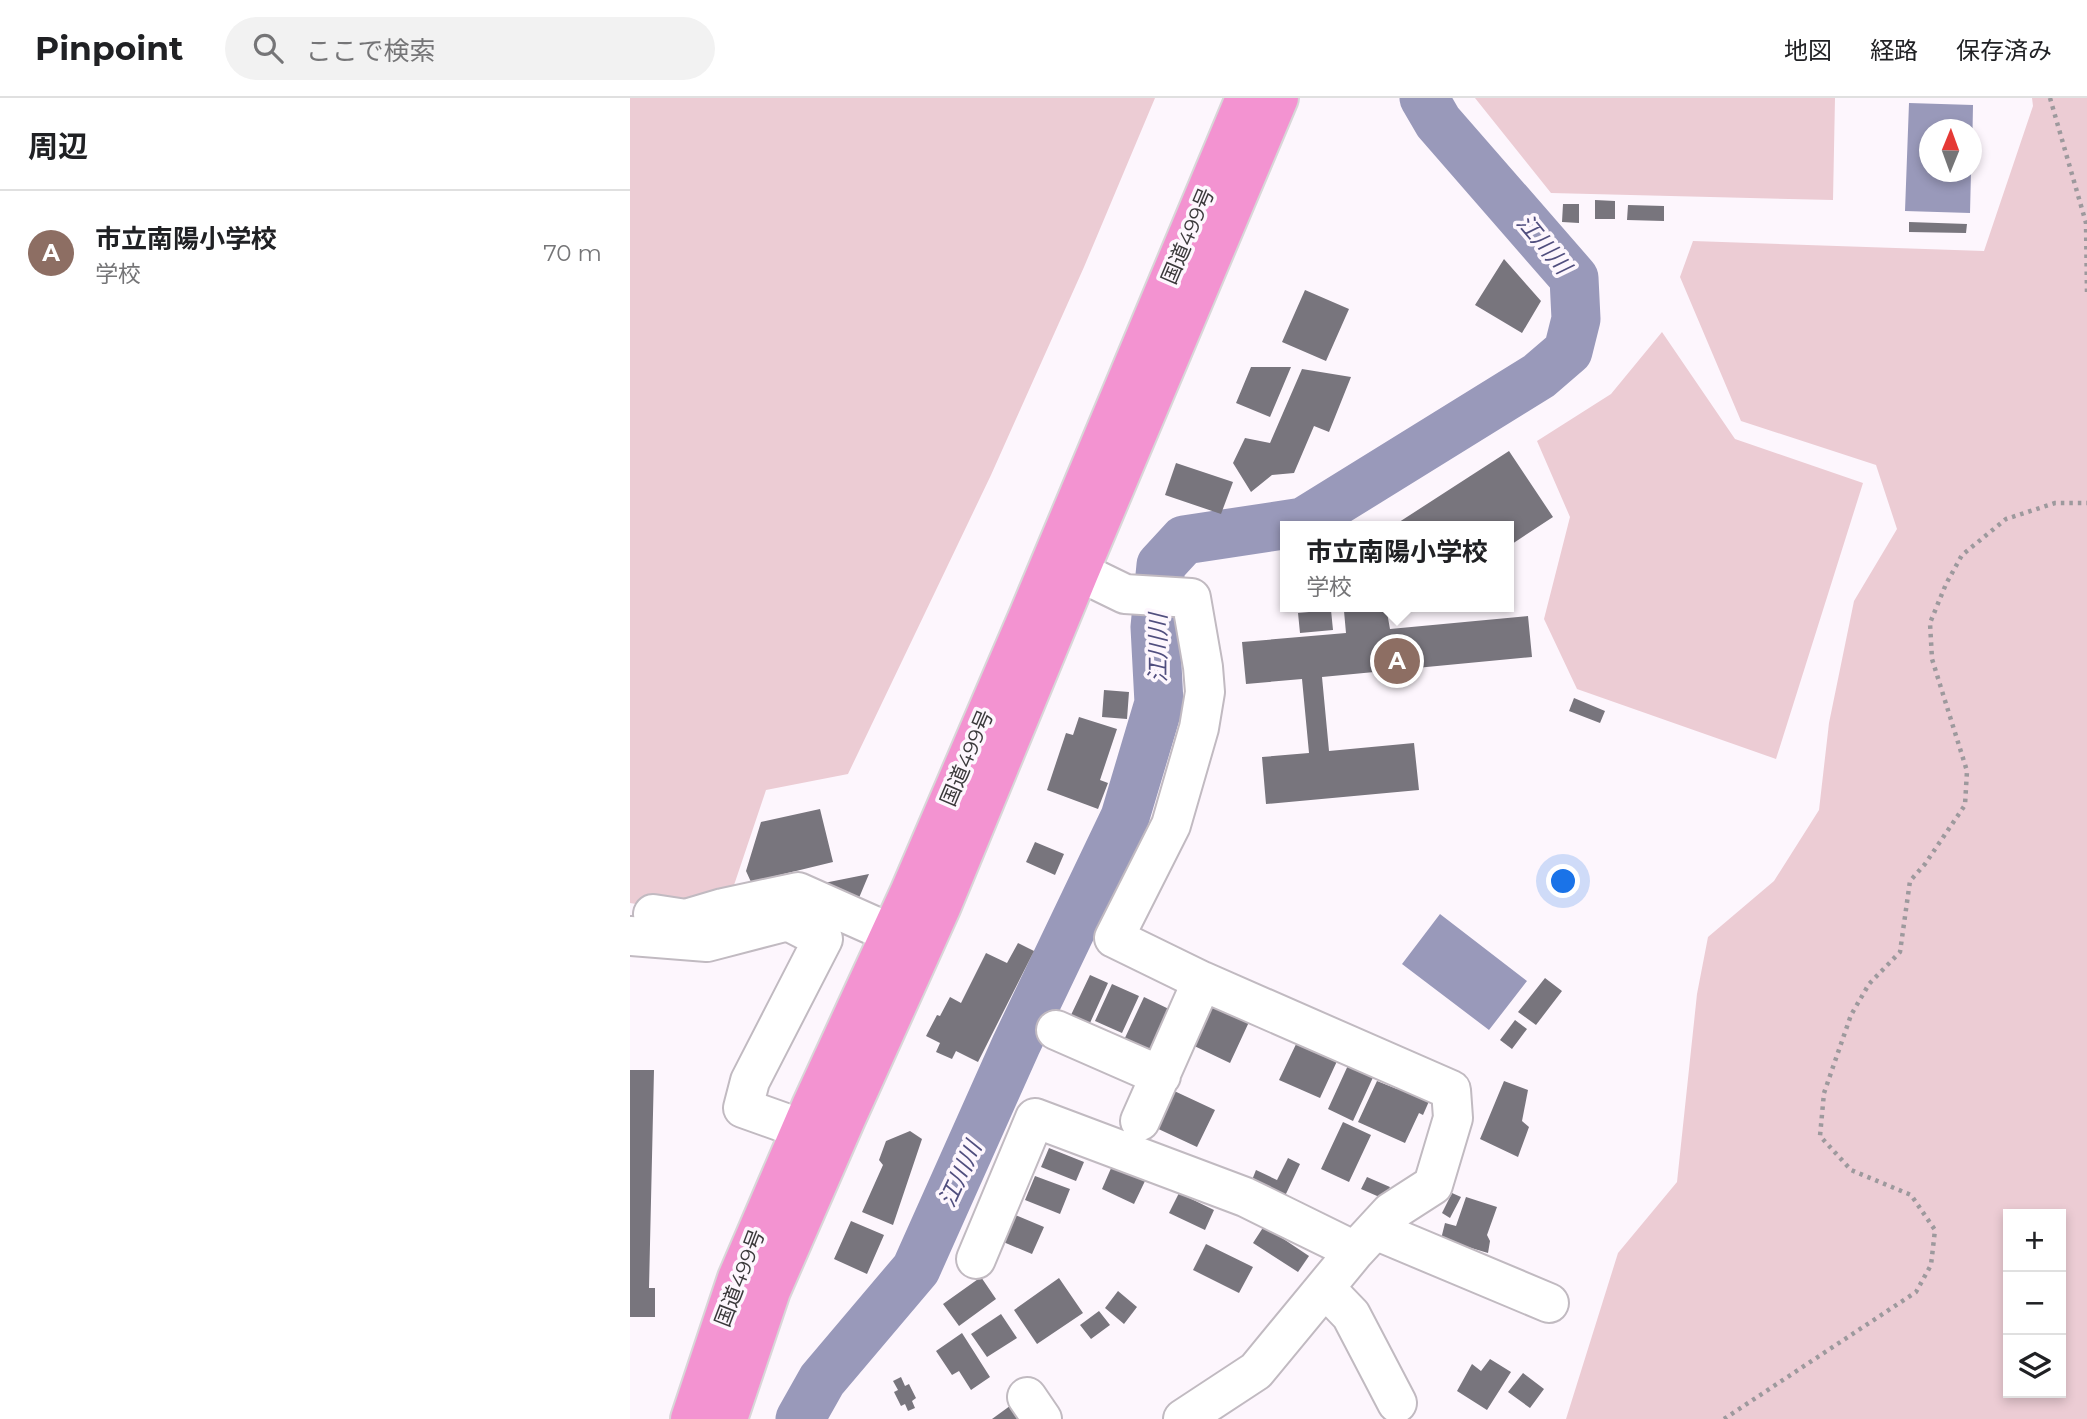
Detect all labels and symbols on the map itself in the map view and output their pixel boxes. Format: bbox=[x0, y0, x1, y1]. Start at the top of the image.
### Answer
north arrow bbox=[1919, 119, 1982, 182]
street label: 国道499号 bbox=[1156, 184, 1219, 288]
water label: 江川川 bbox=[1511, 209, 1579, 282]
water label: 江川川 bbox=[1144, 611, 1172, 683]
pin: A bbox=[1374, 635, 1420, 687]
street label: 国道499号 bbox=[935, 706, 998, 810]
your location bbox=[1546, 864, 1580, 898]
water label: 江川川 bbox=[933, 1134, 989, 1211]
street label: 国道499号 bbox=[710, 1226, 770, 1330]

